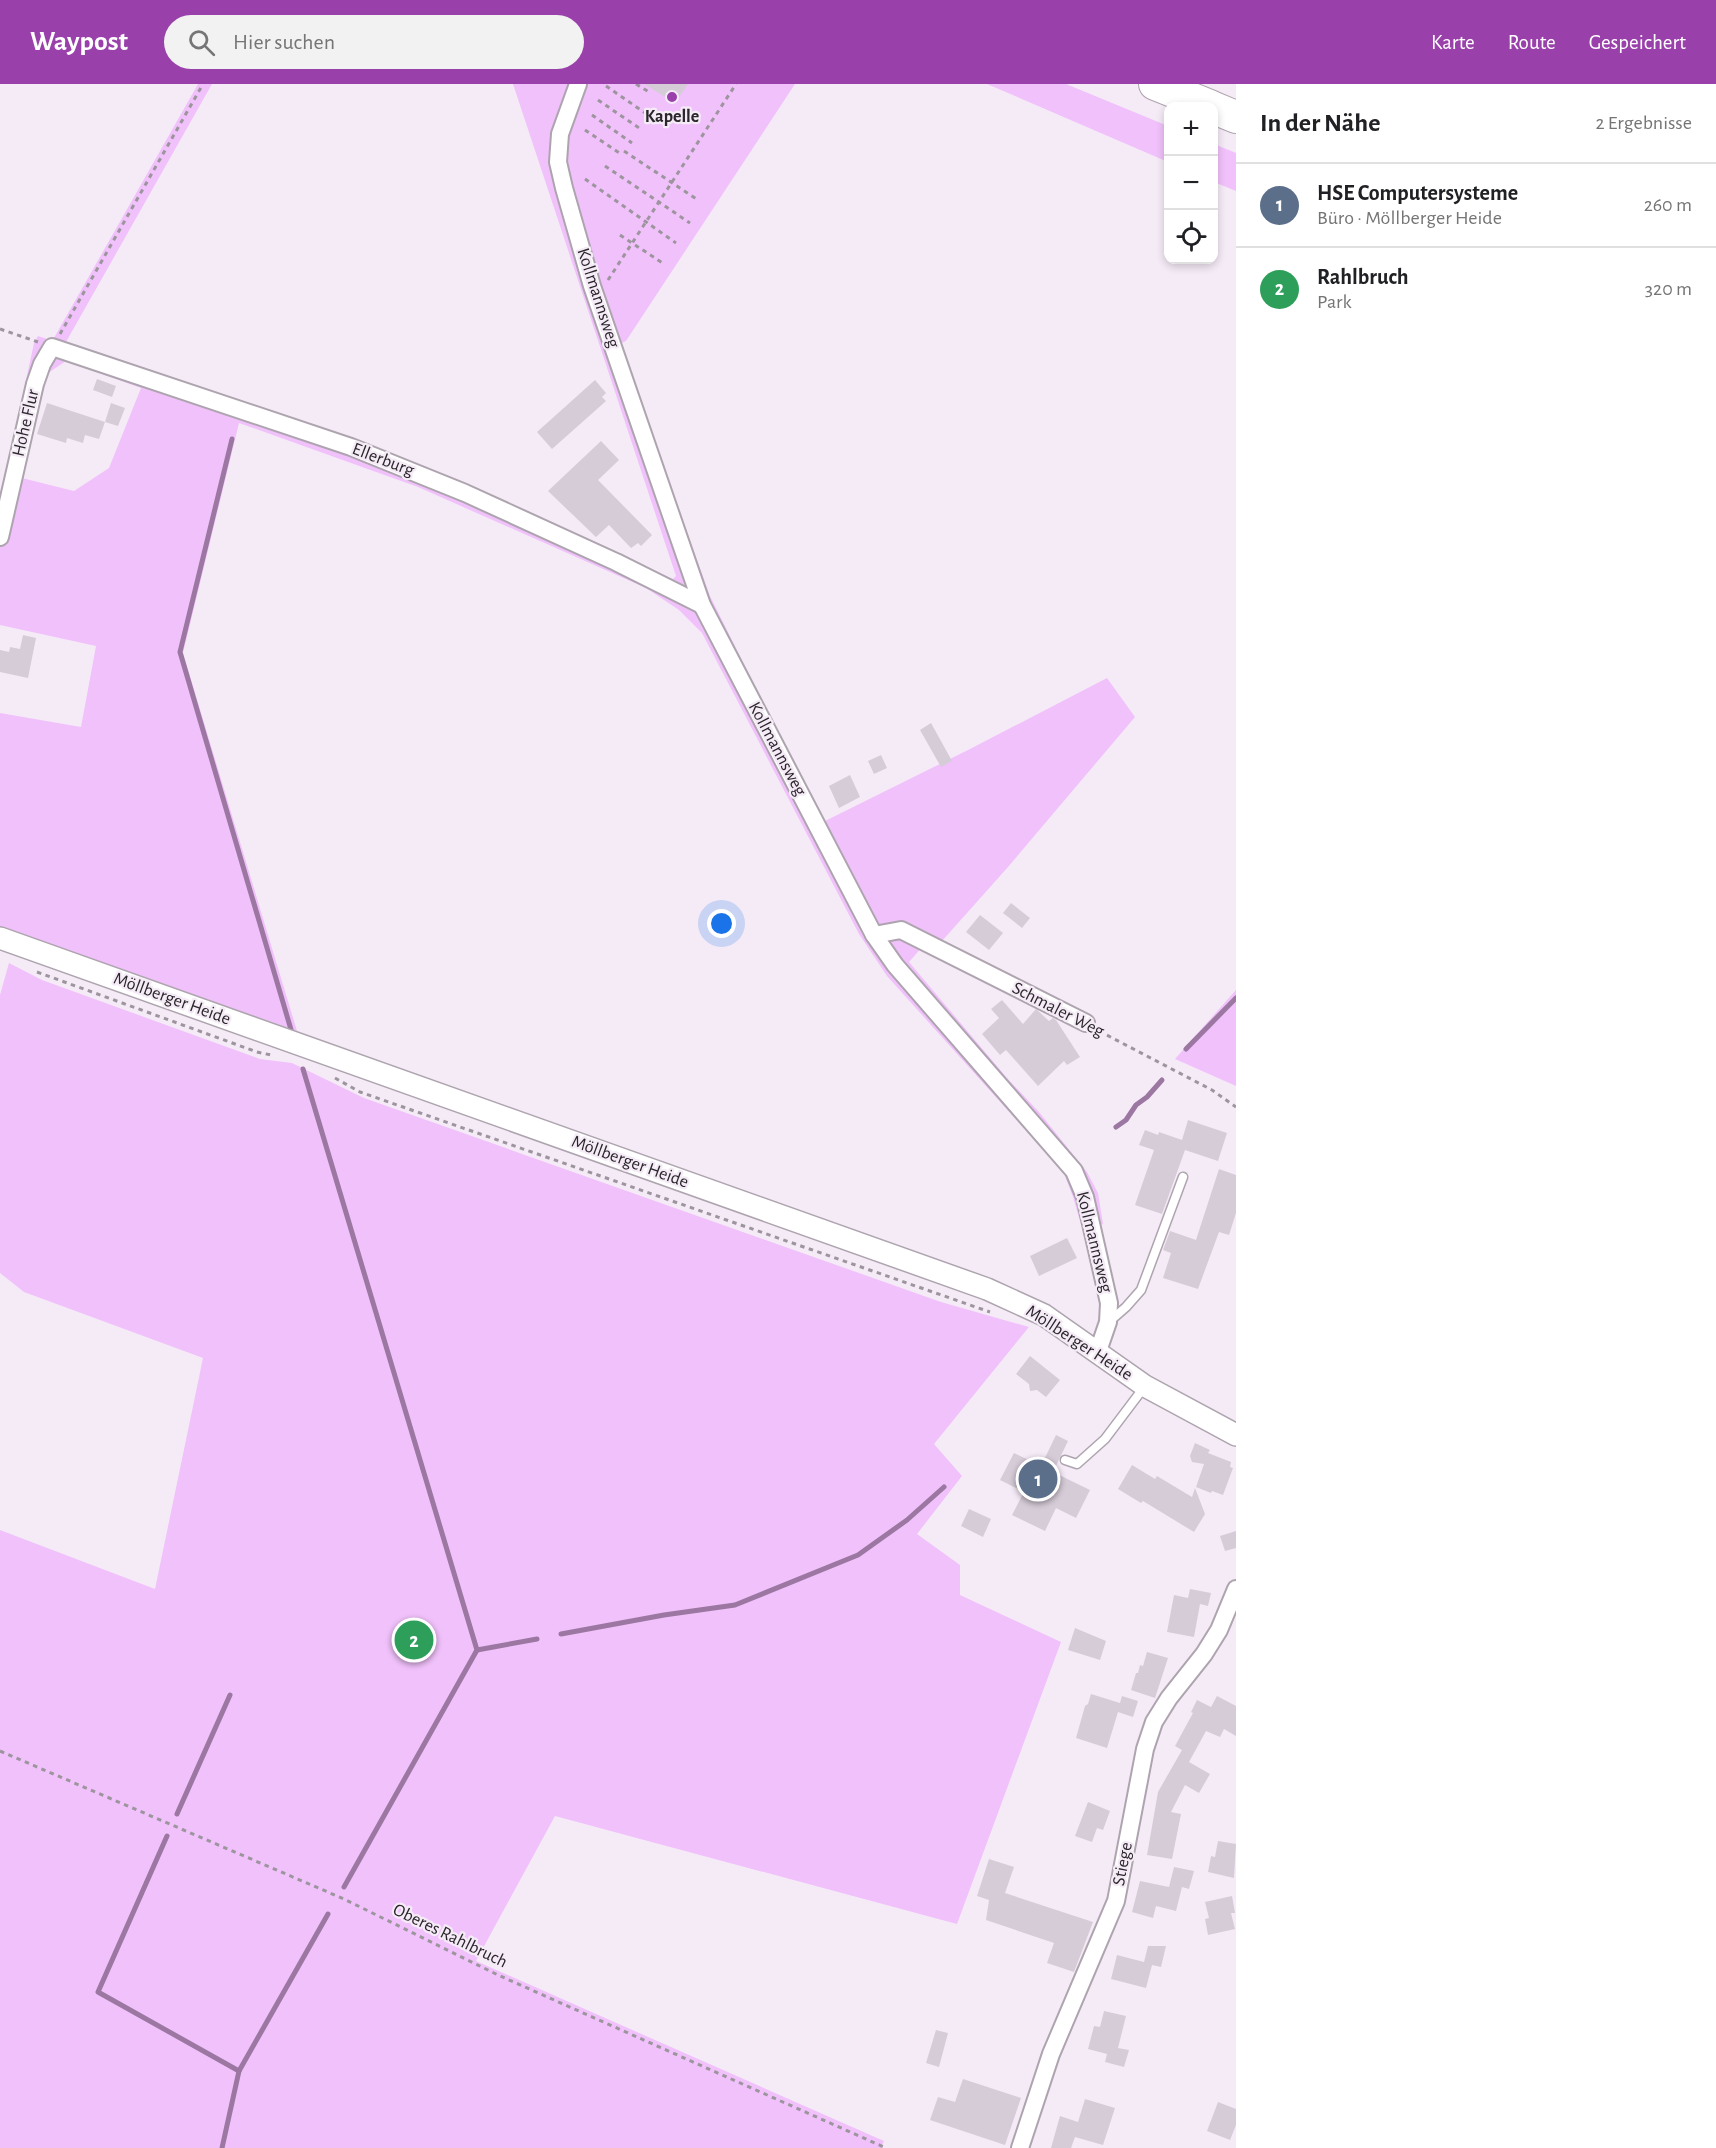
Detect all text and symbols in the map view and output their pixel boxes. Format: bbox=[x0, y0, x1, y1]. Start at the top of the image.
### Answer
search box bbox=[164, 15, 584, 69]
icon: search bbox=[185, 26, 218, 59]
text: Waypost bbox=[30, 28, 128, 56]
text: Hier suchen bbox=[233, 31, 335, 53]
text: Karte bbox=[1431, 32, 1475, 53]
text: Route bbox=[1508, 32, 1556, 53]
text: Gespeichert bbox=[1589, 32, 1686, 53]
marker: Kapelle bbox=[665, 90, 679, 104]
map controls bbox=[1164, 102, 1218, 264]
button: + bbox=[1164, 102, 1218, 156]
place label: Kapelle bbox=[645, 108, 699, 126]
text: In der Nähe bbox=[1260, 110, 1380, 136]
text: 2 Ergebnisse bbox=[1595, 113, 1692, 133]
button: − bbox=[1164, 156, 1218, 210]
text: HSE Computersysteme bbox=[1317, 182, 1518, 204]
text: 1 bbox=[1276, 195, 1283, 215]
text: 260 m bbox=[1644, 195, 1692, 215]
text: Büro · Möllberger Heide bbox=[1317, 208, 1502, 228]
button: locate bbox=[1164, 210, 1218, 264]
street label: Kollmannsweg bbox=[573, 246, 623, 350]
text: Rahlbruch bbox=[1317, 266, 1409, 288]
text: 2 bbox=[1275, 279, 1284, 299]
text: 320 m bbox=[1645, 279, 1692, 299]
text: Park bbox=[1317, 292, 1352, 312]
street label: Hohe Flur bbox=[10, 387, 43, 458]
street label: Ellerburg bbox=[350, 440, 417, 480]
street label: Kollmannsweg bbox=[745, 699, 809, 799]
your location bbox=[707, 909, 736, 938]
street label: Möllberger Heide bbox=[111, 970, 233, 1028]
street label: Schmaler Weg bbox=[1009, 979, 1107, 1041]
street label: Möllberger Heide bbox=[569, 1133, 691, 1191]
street label: Kollmannsweg bbox=[1073, 1190, 1115, 1295]
street label: Möllberger Heide bbox=[1023, 1302, 1135, 1384]
pin: 1 bbox=[1018, 1456, 1058, 1502]
pin: 2 bbox=[394, 1618, 434, 1662]
street label: Stiege bbox=[1110, 1841, 1136, 1887]
street label: Oberes Rahlbruch bbox=[390, 1901, 510, 1971]

